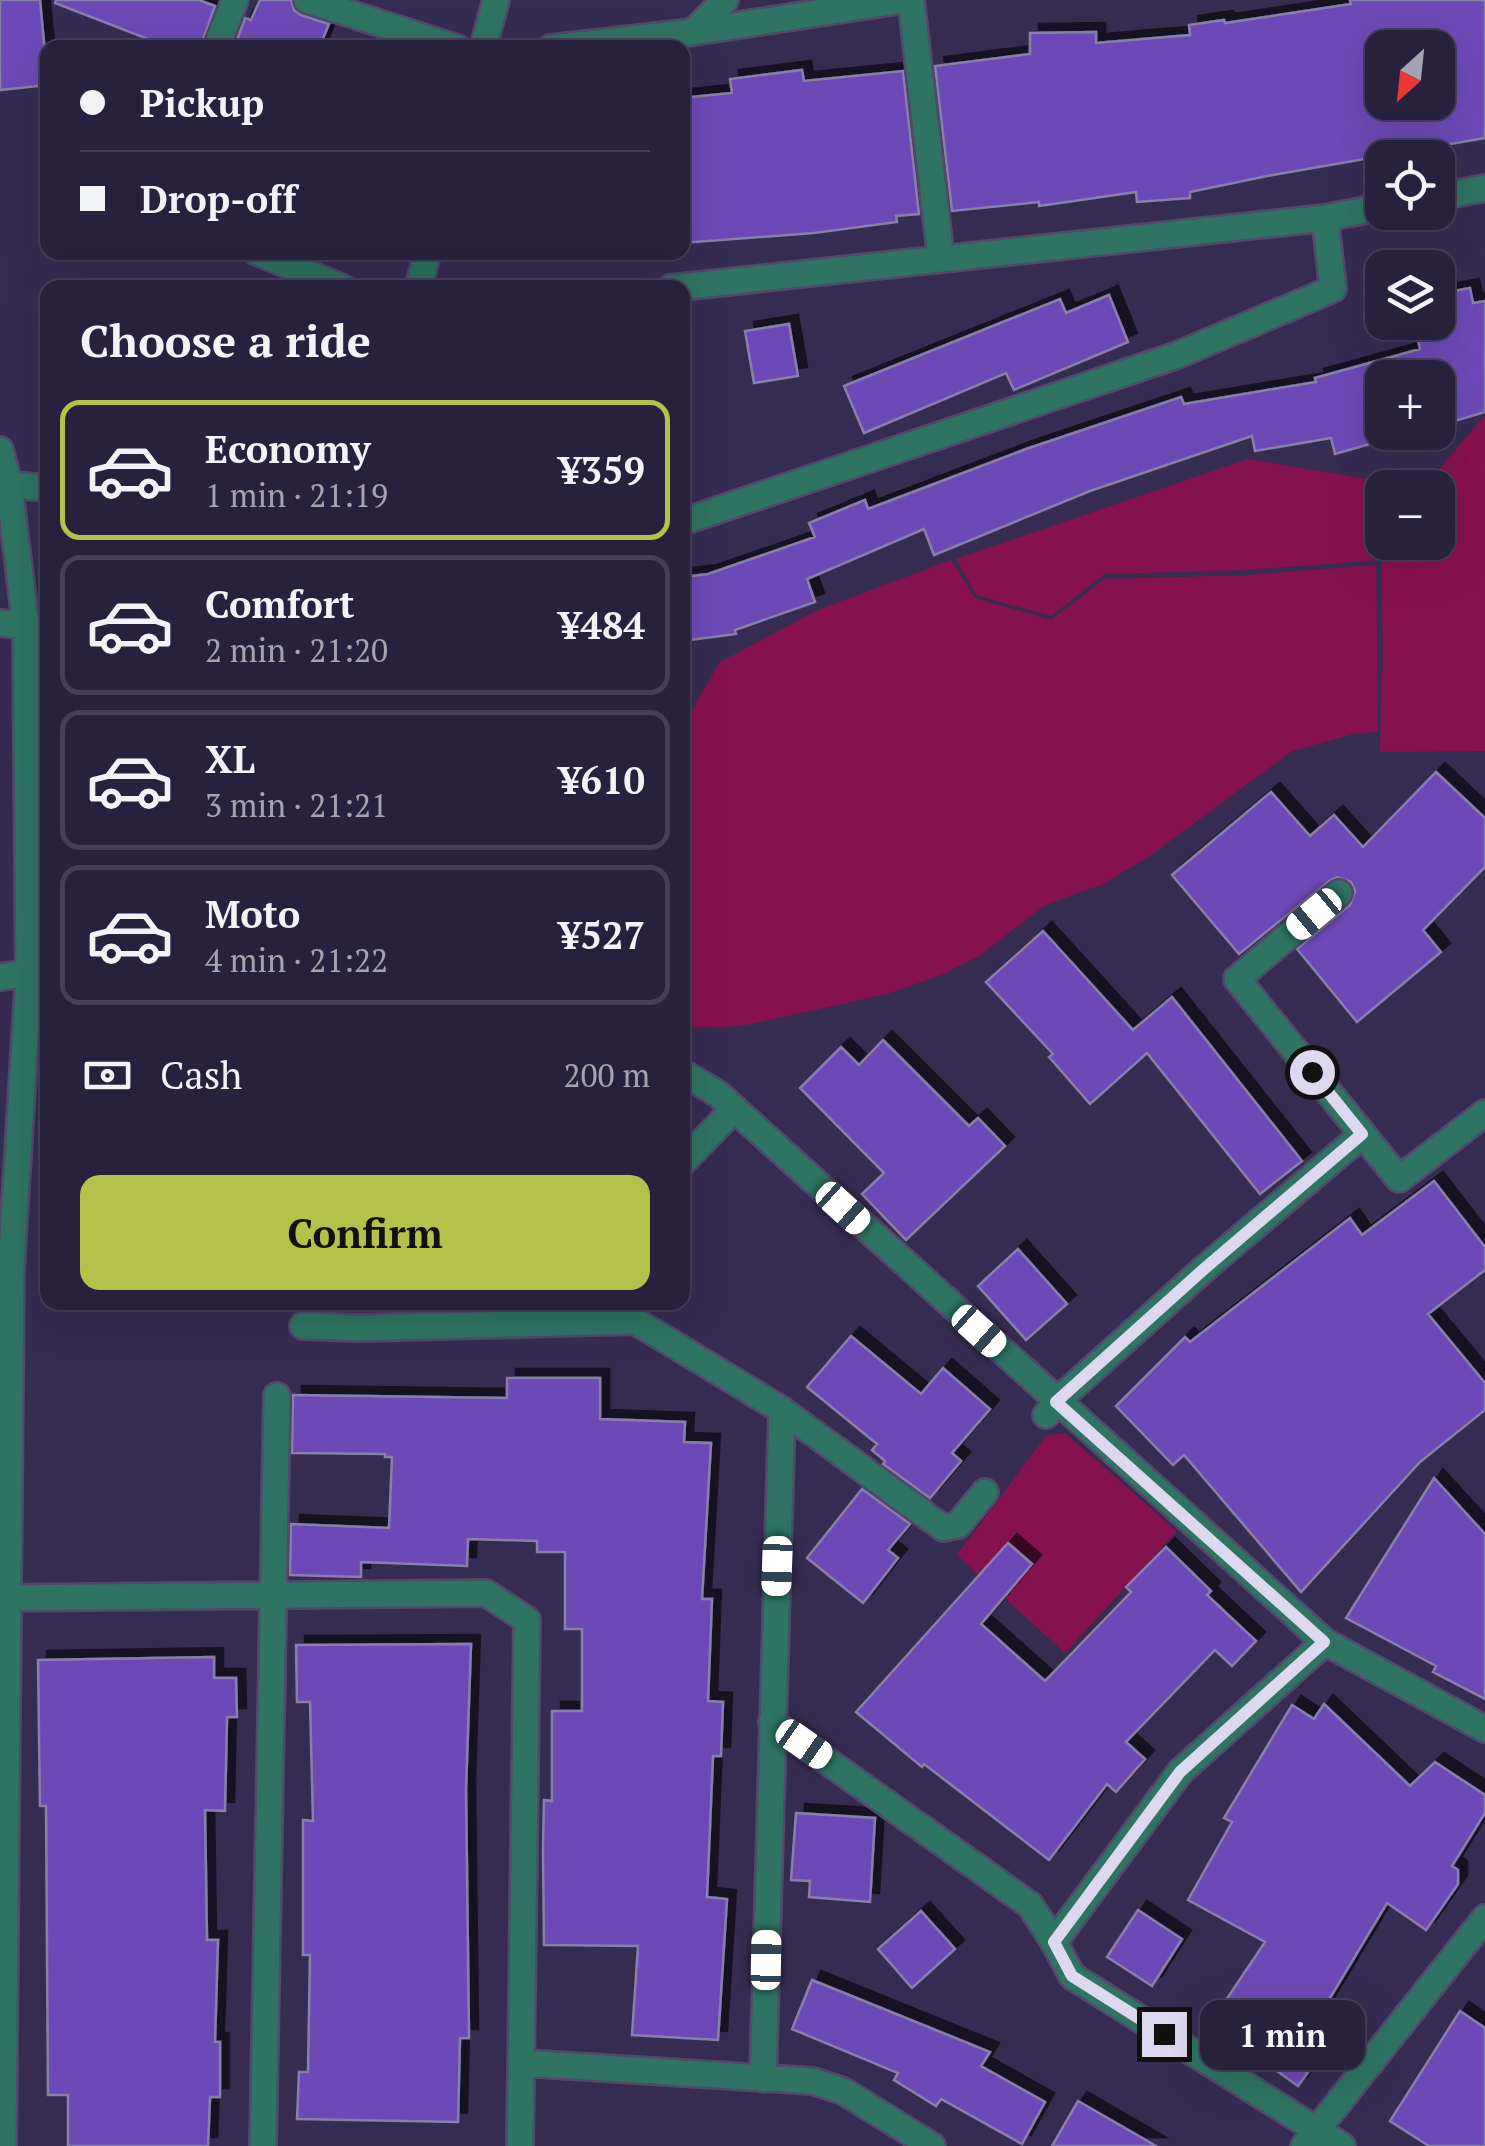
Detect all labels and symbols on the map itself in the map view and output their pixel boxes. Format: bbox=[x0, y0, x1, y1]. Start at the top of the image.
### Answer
north arrow bbox=[1365, 30, 1455, 120]
car bbox=[1281, 883, 1347, 945]
route start bbox=[1290, 1050, 1335, 1095]
car bbox=[811, 1177, 875, 1239]
car bbox=[947, 1300, 1011, 1362]
car bbox=[761, 1535, 793, 1597]
car bbox=[771, 1715, 837, 1773]
car bbox=[750, 1930, 782, 1990]
callout: 1 min bbox=[1199, 1999, 1364, 2069]
route end bbox=[1142, 2012, 1187, 2057]

